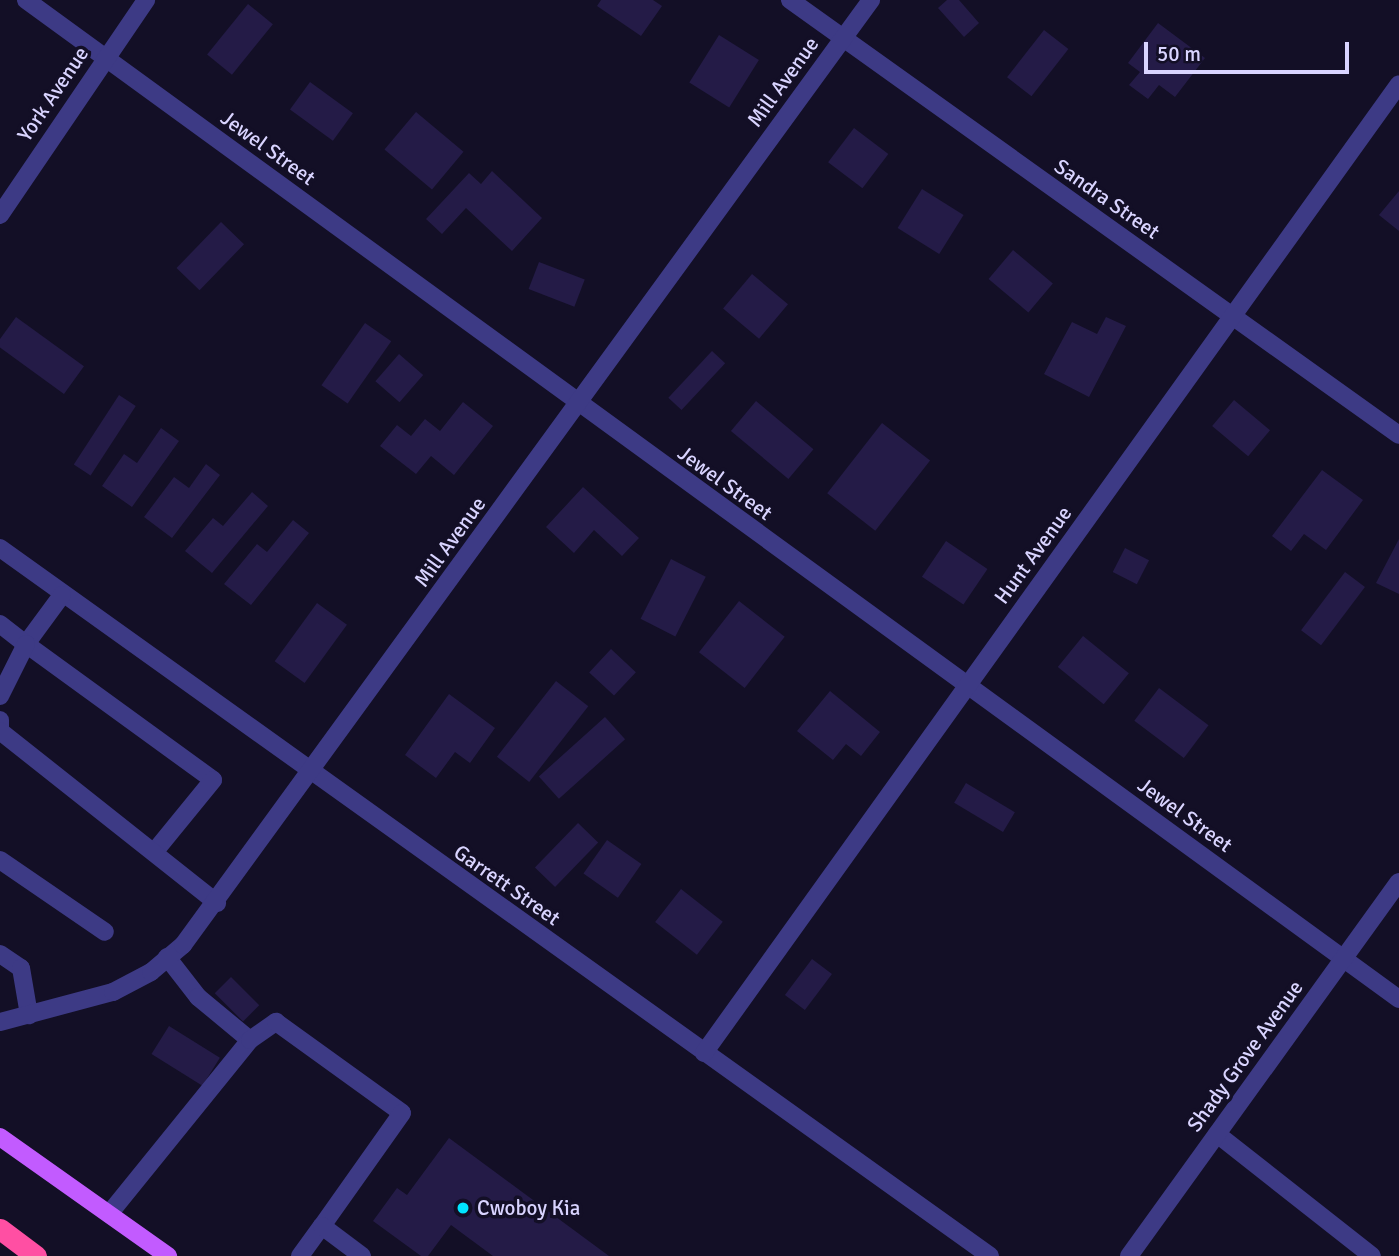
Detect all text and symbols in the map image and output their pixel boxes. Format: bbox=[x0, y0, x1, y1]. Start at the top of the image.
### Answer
scale bar bbox=[1147, 28, 1352, 72]
street label: Mill Avenue bbox=[742, 32, 824, 132]
text: 50 m bbox=[1157, 41, 1201, 67]
street label: York Avenue bbox=[12, 42, 94, 146]
street label: Jewel Street bbox=[216, 105, 320, 191]
street label: Sandra Street bbox=[1050, 154, 1164, 244]
street label: Jewel Street bbox=[673, 440, 777, 526]
street label: Mill Avenue bbox=[409, 492, 491, 592]
street label: Hunt Avenue bbox=[989, 501, 1077, 609]
street label: Jewel Street bbox=[1133, 772, 1237, 858]
street label: Garrett Street bbox=[449, 839, 565, 931]
street label: Shady Grove Avenue bbox=[1182, 975, 1308, 1137]
place label: Cwoboy Kia bbox=[477, 1195, 580, 1221]
marker: Cwoboy Kia bbox=[455, 1200, 471, 1216]

